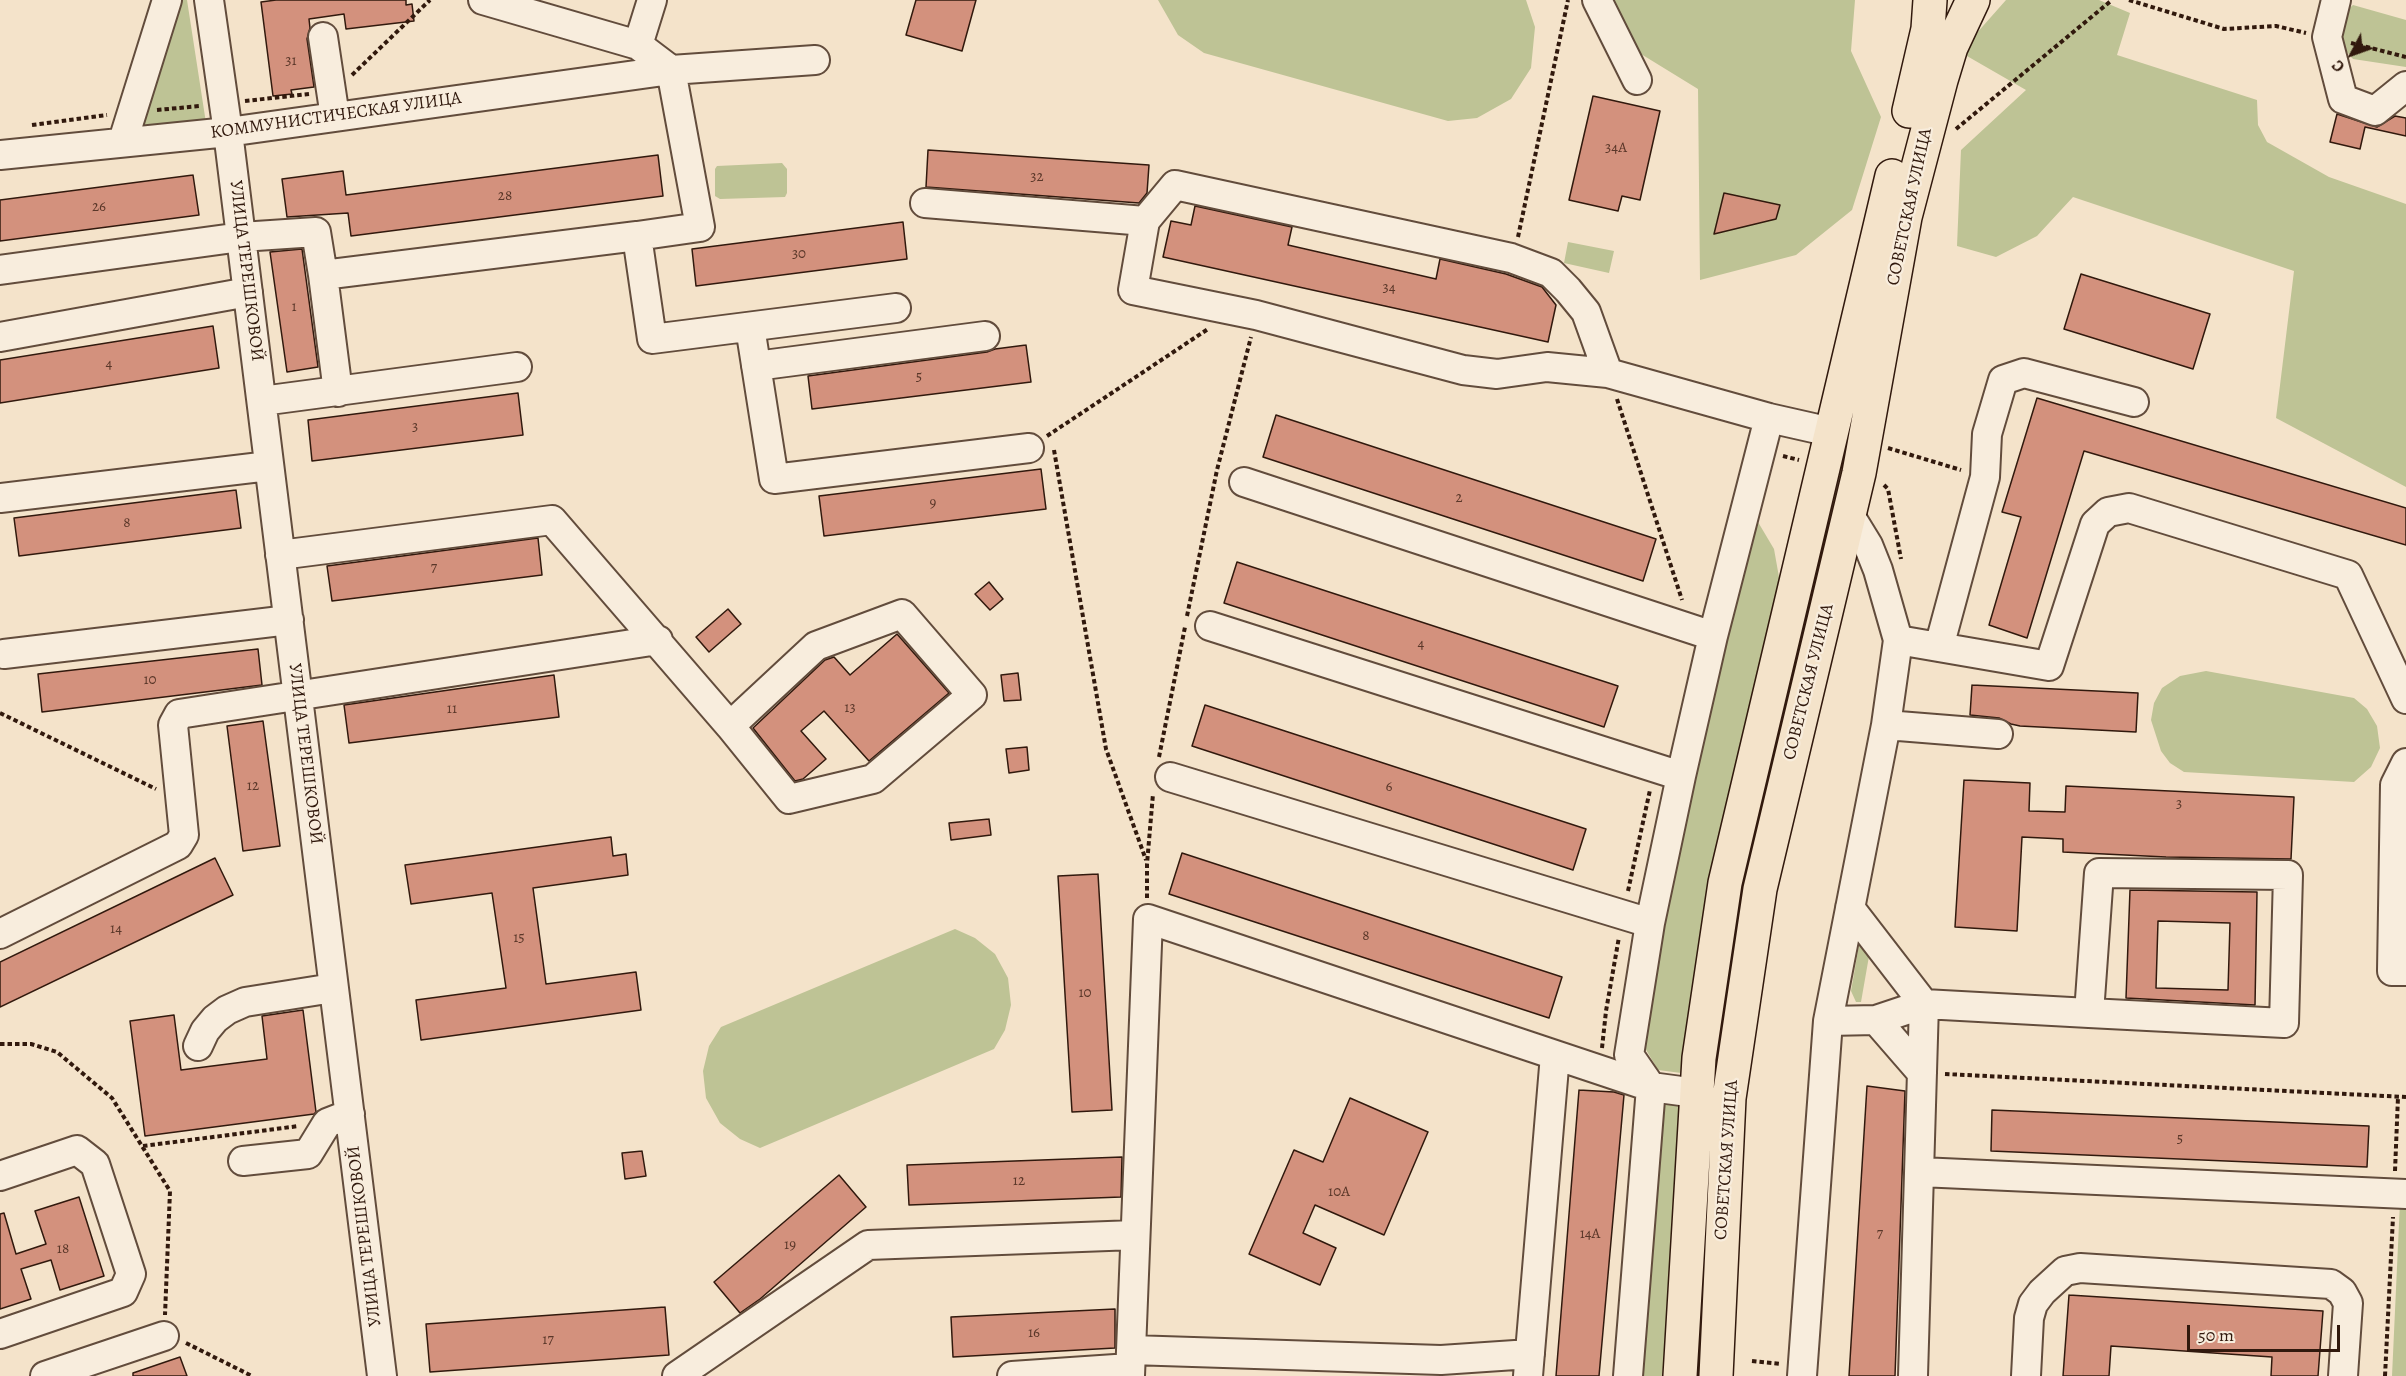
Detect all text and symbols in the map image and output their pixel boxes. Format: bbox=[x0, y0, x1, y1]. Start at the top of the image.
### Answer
north arrow bbox=[2322, 24, 2382, 84]
house number: 31 bbox=[285, 52, 297, 70]
text: С bbox=[2327, 55, 2350, 77]
street label: КОММУНИСТИЧЕСКАЯ УЛИЦА bbox=[209, 88, 463, 144]
street label: СОВЕТСКАЯ УЛИЦА bbox=[1883, 126, 1937, 288]
house number: 34А bbox=[1605, 139, 1627, 157]
house number: 32 bbox=[1030, 168, 1044, 186]
street label: УЛИЦА ТЕРЕШКОВОЙ bbox=[224, 179, 268, 363]
house number: 28 bbox=[498, 187, 512, 205]
house number: 26 bbox=[92, 198, 106, 216]
house number: 30 bbox=[792, 245, 806, 263]
house number: 34 bbox=[1382, 279, 1396, 297]
house number: 1 bbox=[291, 298, 297, 316]
house number: 4 bbox=[106, 355, 112, 373]
house number: 5 bbox=[916, 368, 922, 386]
house number: 3 bbox=[412, 418, 418, 436]
house number: 2 bbox=[1455, 489, 1463, 507]
house number: 9 bbox=[930, 494, 936, 512]
house number: 8 bbox=[123, 514, 131, 532]
house number: 7 bbox=[431, 559, 437, 577]
street label: СОВЕТСКАЯ УЛИЦА bbox=[1779, 602, 1839, 762]
house number: 4 bbox=[1418, 635, 1424, 653]
street label: УЛИЦА ТЕРЕШКОВОЙ bbox=[283, 662, 327, 846]
house number: 10 bbox=[143, 671, 157, 689]
house number: 13 bbox=[844, 699, 856, 717]
house number: 11 bbox=[447, 700, 457, 718]
house number: 12 bbox=[247, 777, 259, 795]
house number: 6 bbox=[1386, 778, 1392, 796]
house number: 3 bbox=[2176, 795, 2182, 813]
house number: 14 bbox=[110, 920, 122, 938]
house number: 8 bbox=[1362, 927, 1370, 945]
house number: 15 bbox=[513, 929, 525, 947]
house number: 10 bbox=[1078, 984, 1092, 1002]
street label: СОВЕТСКАЯ УЛИЦА bbox=[1711, 1079, 1743, 1241]
house number: 5 bbox=[2177, 1130, 2183, 1148]
street label: УЛИЦА ТЕРЕШКОВОЙ bbox=[343, 1144, 387, 1328]
house number: 12 bbox=[1013, 1172, 1025, 1190]
house number: 10А bbox=[1328, 1183, 1350, 1201]
house number: 14А bbox=[1580, 1225, 1600, 1243]
house number: 7 bbox=[1877, 1225, 1883, 1243]
house number: 19 bbox=[784, 1236, 796, 1254]
house number: 18 bbox=[57, 1240, 69, 1258]
scale bar bbox=[2190, 1313, 2343, 1351]
text: 50 m bbox=[2198, 1323, 2234, 1347]
house number: 16 bbox=[1028, 1324, 1040, 1342]
house number: 17 bbox=[542, 1331, 554, 1349]

